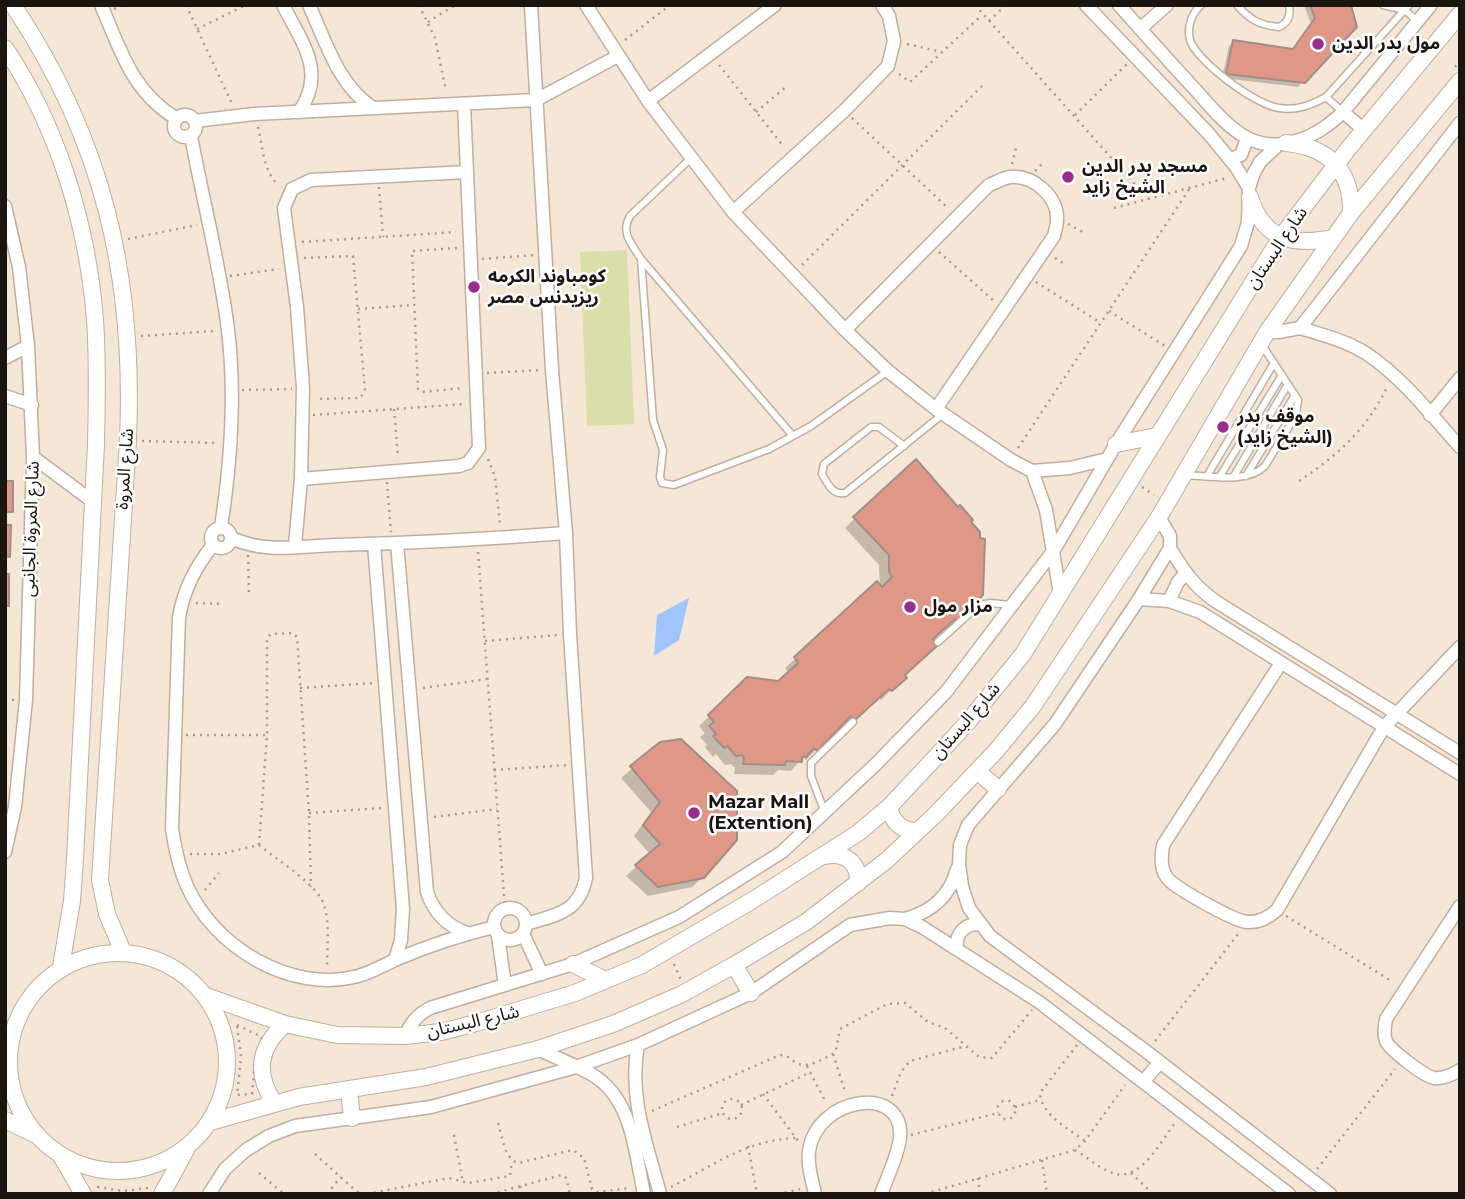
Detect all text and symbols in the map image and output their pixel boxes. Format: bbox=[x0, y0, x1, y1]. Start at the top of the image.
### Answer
place label: مول بدر الدين bbox=[1332, 33, 1440, 55]
marker: مول بدر الدين bbox=[1310, 36, 1326, 52]
place label: مسجد بدر الدين الشيخ زايد bbox=[1082, 156, 1208, 198]
marker: مسجد بدر الدين الشيخ زايد bbox=[1060, 169, 1076, 185]
street label: شارع البستان bbox=[1242, 203, 1312, 293]
place label: كومباوند الكرمه ريزيدنس مصر bbox=[488, 266, 606, 308]
marker: كومباوند الكرمه ريزيدنس مصر bbox=[466, 279, 482, 295]
place label: موقف بدر (الشيخ زايد) bbox=[1237, 406, 1333, 448]
marker: موقف بدر (الشيخ زايد) bbox=[1215, 419, 1231, 435]
street label: شارع المروة bbox=[111, 428, 139, 510]
street label: شارع المروة الجانبى bbox=[18, 461, 44, 597]
place label: مزار مول bbox=[924, 596, 993, 618]
marker: مزار مول bbox=[902, 599, 918, 615]
street label: شارع البستان bbox=[927, 678, 1005, 764]
place label: Mazar Mall (Extention) bbox=[708, 792, 812, 834]
marker: Mazar Mall (Extention) bbox=[686, 805, 702, 821]
street label: شارع البستان bbox=[425, 1001, 521, 1043]

